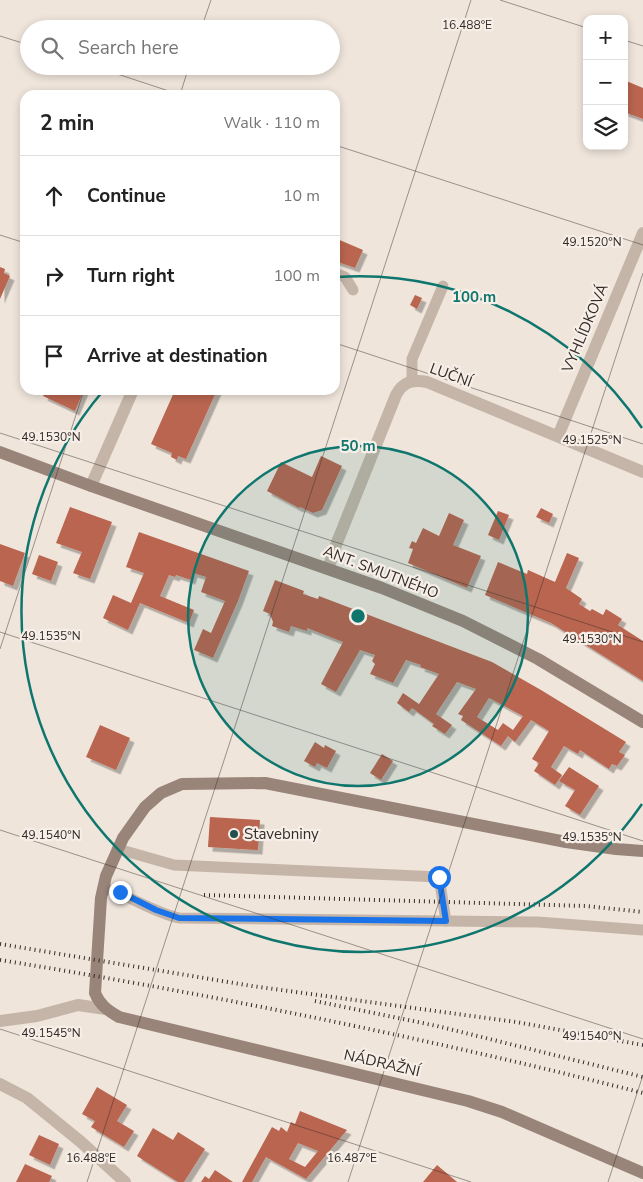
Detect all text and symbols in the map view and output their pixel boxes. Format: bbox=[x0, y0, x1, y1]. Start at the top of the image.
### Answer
map controls bbox=[583, 15, 628, 150]
button: + bbox=[583, 15, 628, 60]
text: 16.488°E bbox=[442, 17, 492, 33]
search box bbox=[20, 20, 340, 75]
icon: search bbox=[38, 34, 66, 62]
text: Search here bbox=[78, 35, 179, 61]
button: − bbox=[583, 60, 628, 105]
button: layers bbox=[583, 105, 628, 150]
text: 2 min bbox=[40, 109, 94, 137]
text: Walk · 110 m bbox=[224, 112, 320, 134]
icon: ahead bbox=[40, 182, 68, 210]
text: Continue bbox=[87, 183, 166, 209]
text: 10 m bbox=[283, 185, 320, 207]
text: 49.1520°N bbox=[562, 234, 622, 250]
icon: right bbox=[40, 262, 68, 290]
text: Turn right bbox=[87, 263, 174, 289]
text: 100 m bbox=[273, 265, 320, 287]
street label: VYHLÍDKOVÁ bbox=[557, 280, 613, 376]
text: 100 m bbox=[452, 287, 496, 307]
icon: arrive bbox=[40, 342, 68, 370]
text: Arrive at destination bbox=[87, 343, 268, 369]
street label: LUČNÍ bbox=[427, 357, 476, 392]
text: 49.1530°N bbox=[21, 429, 81, 445]
text: 49.1525°N bbox=[562, 432, 622, 448]
text: 50 m bbox=[340, 436, 376, 456]
street label: ANT. SMUTNÉHO bbox=[320, 541, 442, 603]
centre of rings bbox=[349, 607, 367, 625]
text: 49.1535°N bbox=[21, 628, 81, 644]
text: 49.1530°N bbox=[562, 631, 622, 647]
place label: Stavebniny bbox=[244, 824, 319, 844]
text: 49.1540°N bbox=[21, 827, 81, 843]
marker: Stavebniny bbox=[228, 828, 240, 840]
text: 49.1535°N bbox=[562, 829, 622, 845]
route start bbox=[428, 866, 451, 889]
route end bbox=[109, 881, 132, 904]
text: 49.1545°N bbox=[21, 1025, 81, 1041]
text: 49.1540°N bbox=[562, 1028, 622, 1044]
street label: NÁDRAŽNÍ bbox=[342, 1045, 423, 1082]
text: 16.488°E bbox=[66, 1150, 116, 1166]
text: 16.487°E bbox=[327, 1150, 377, 1166]

